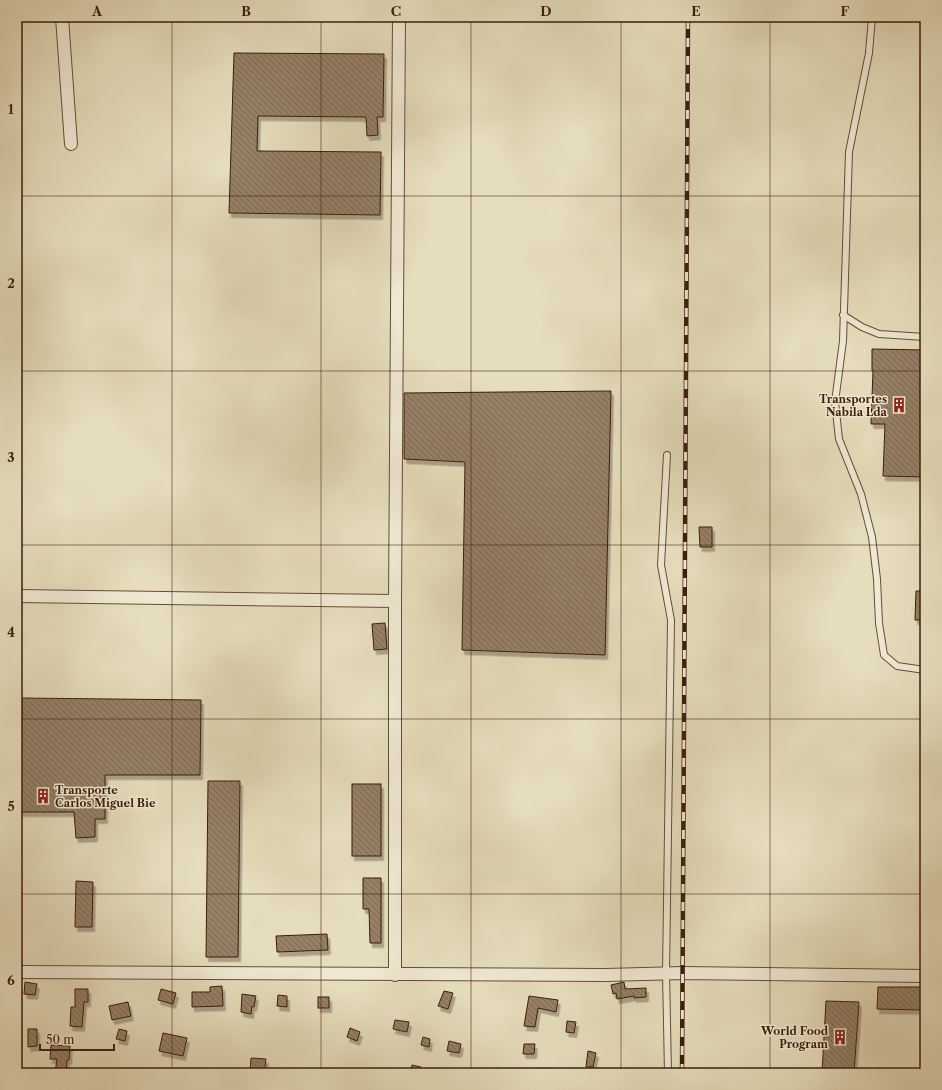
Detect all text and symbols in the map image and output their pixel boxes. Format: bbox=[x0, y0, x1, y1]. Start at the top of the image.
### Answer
text: A bbox=[91, 3, 103, 19]
text: B bbox=[241, 3, 251, 19]
text: C bbox=[391, 3, 401, 19]
text: D bbox=[540, 3, 552, 19]
text: E bbox=[691, 3, 701, 19]
text: F bbox=[841, 3, 850, 19]
text: 1 bbox=[8, 101, 14, 117]
text: 2 bbox=[7, 275, 15, 291]
place label: Transportes Nabila Lda bbox=[819, 392, 888, 419]
building icon: Transportes Nabila Lda bbox=[890, 396, 908, 414]
text: 3 bbox=[7, 449, 15, 465]
text: 4 bbox=[7, 624, 15, 640]
place label: Transporte Carlos Miguel Bie bbox=[55, 783, 156, 810]
building icon: Transporte Carlos Miguel Bie bbox=[34, 787, 52, 805]
text: 5 bbox=[7, 798, 15, 814]
text: 6 bbox=[7, 972, 15, 988]
place label: World Food Program bbox=[760, 1024, 829, 1051]
scale bar bbox=[40, 1026, 114, 1052]
building icon: World Food Program bbox=[831, 1028, 849, 1046]
text: 50 m bbox=[46, 1032, 75, 1047]

